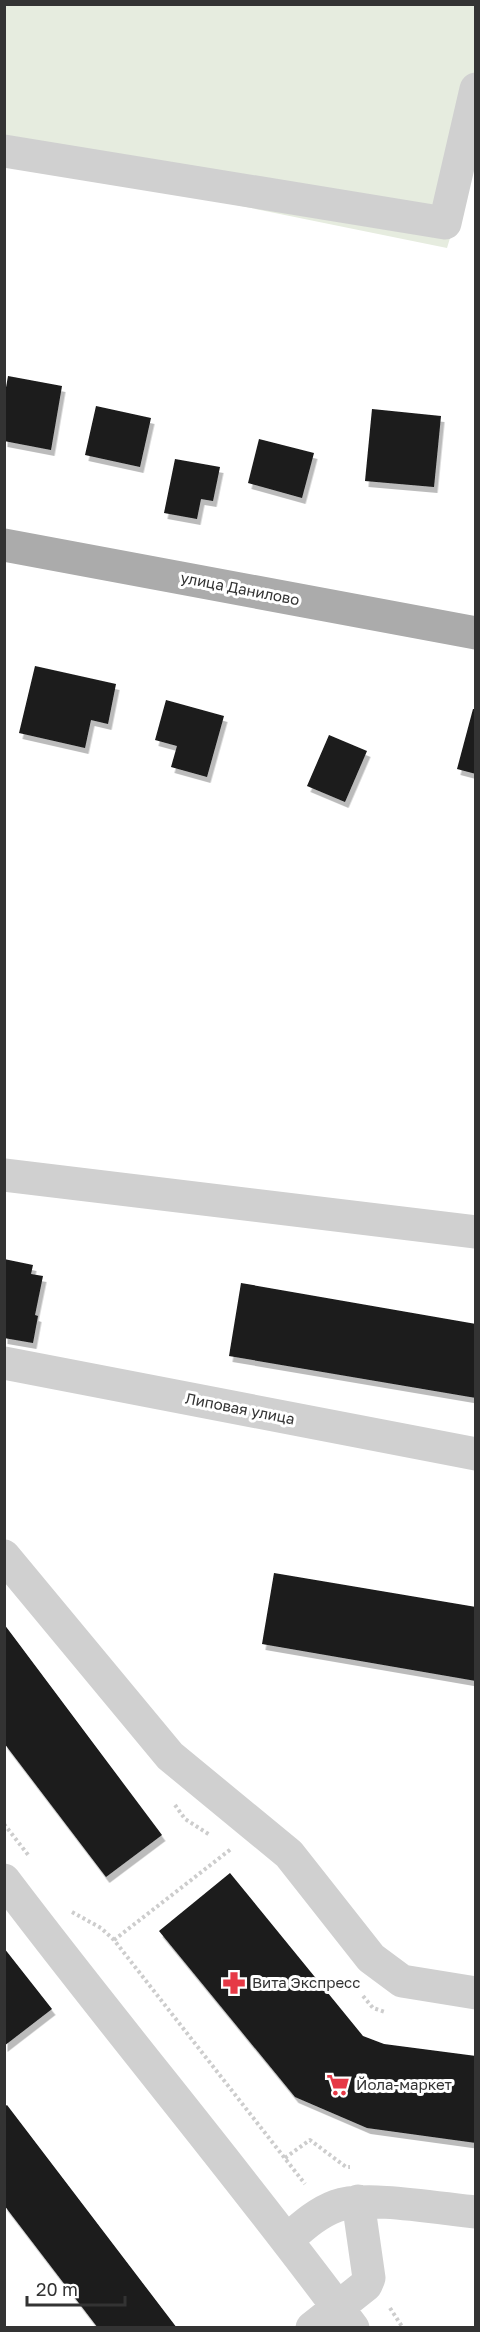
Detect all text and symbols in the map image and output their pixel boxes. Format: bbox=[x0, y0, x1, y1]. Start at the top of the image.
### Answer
street label: улица Данилово bbox=[179, 568, 301, 608]
street label: Липовая улица bbox=[184, 1389, 296, 1427]
pharmacy icon: Вита Экспресс bbox=[221, 1970, 247, 1996]
place label: Вита Экспресс bbox=[252, 1973, 360, 1991]
supermarket icon: Йола-маркет bbox=[325, 2072, 351, 2098]
place label: Йола-маркет bbox=[356, 2075, 453, 2093]
scale bar bbox=[27, 2269, 124, 2307]
text: 20 m bbox=[36, 2278, 78, 2300]

